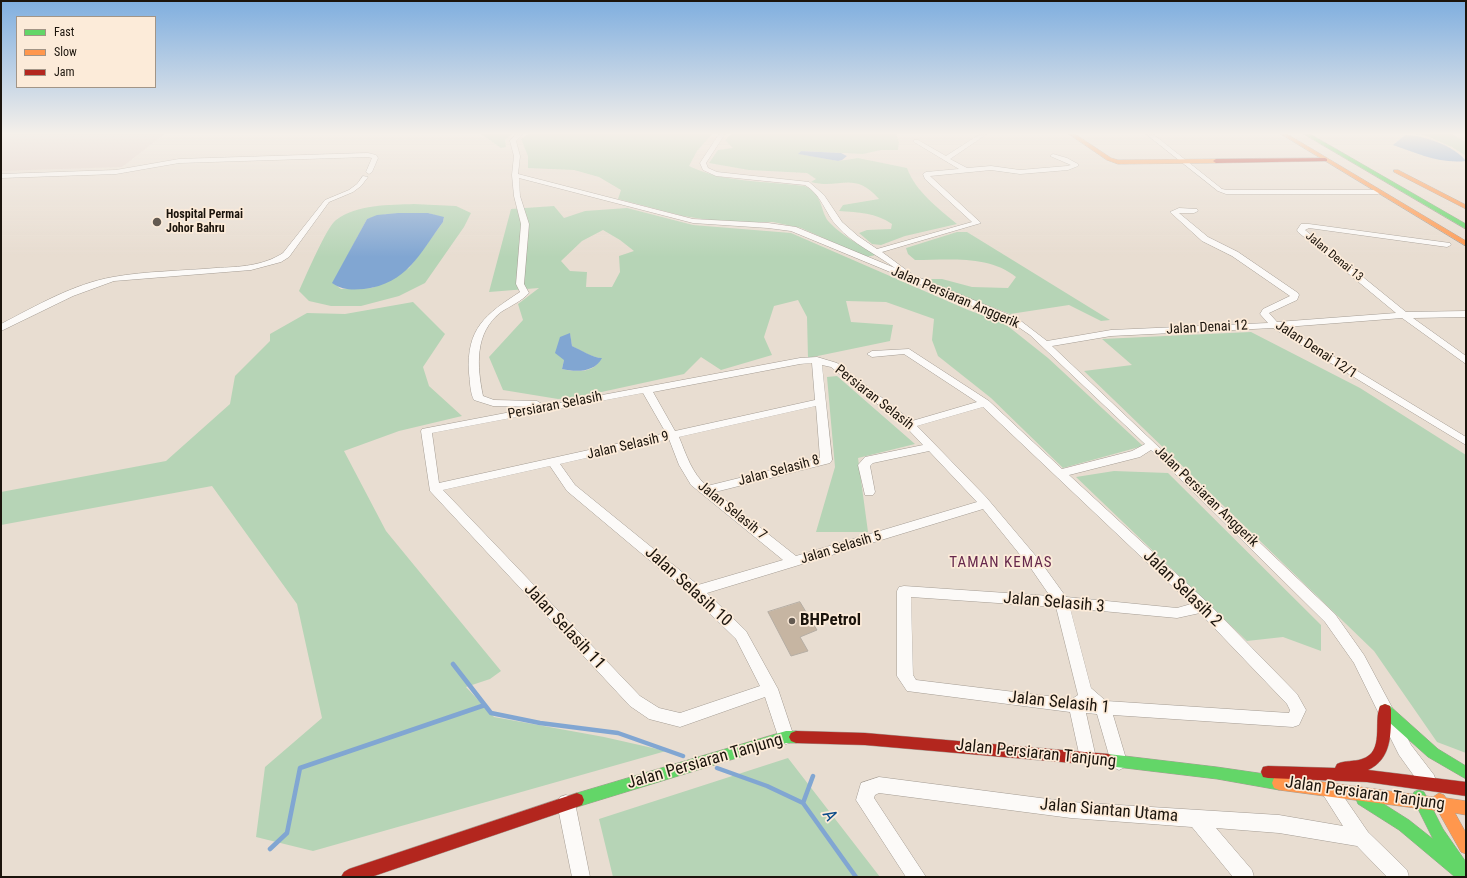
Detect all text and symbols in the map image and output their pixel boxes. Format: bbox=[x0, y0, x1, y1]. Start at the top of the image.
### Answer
legend bbox=[16, 16, 156, 88]
text: Fast bbox=[54, 25, 74, 39]
text: Slow bbox=[54, 45, 77, 59]
text: Jam bbox=[54, 65, 75, 79]
place label: Hospital Permai Johor Bahru bbox=[166, 208, 243, 236]
marker: Hospital Permai Johor Bahru bbox=[151, 216, 163, 228]
street label: Jalan Denai 13 bbox=[1302, 229, 1366, 285]
street label: Jalan Persiaran Anggerik bbox=[888, 263, 1022, 333]
street label: Jalan Denai 12 bbox=[1166, 317, 1248, 339]
street label: Jalan Denai 12/1 bbox=[1272, 317, 1360, 383]
street label: Persiaran Selasih bbox=[831, 362, 917, 434]
street label: Persiaran Selasih bbox=[506, 389, 604, 423]
street label: Jalan Selasih 9 bbox=[585, 428, 671, 464]
street label: Jalan Persiaran Anggerik bbox=[1151, 443, 1261, 551]
street label: Jalan Selasih 8 bbox=[736, 452, 822, 490]
street label: Jalan Selasih 7 bbox=[694, 478, 770, 544]
street label: Jalan Selasih 5 bbox=[799, 528, 883, 568]
street label: Jalan Selasih 10 bbox=[640, 543, 736, 631]
street label: Jalan Selasih 2 bbox=[1138, 546, 1226, 632]
district label: TAMAN KEMAS bbox=[949, 554, 1053, 572]
street label: Jalan Selasih 11 bbox=[519, 580, 609, 674]
street label: Jalan Selasih 3 bbox=[1003, 588, 1105, 618]
place label: BHPetrol bbox=[800, 611, 861, 631]
marker: BHPetrol bbox=[787, 616, 797, 626]
street label: Jalan Selasih 1 bbox=[1007, 688, 1111, 718]
street label: Jalan Persiaran Tanjung bbox=[625, 730, 785, 794]
street label: Jalan Persiaran Tanjung bbox=[955, 735, 1117, 773]
street label: Jalan Persiaran Tanjung bbox=[1284, 773, 1446, 815]
street label: Jalan Siantan Utama bbox=[1039, 795, 1179, 827]
water label: A bbox=[817, 806, 841, 826]

